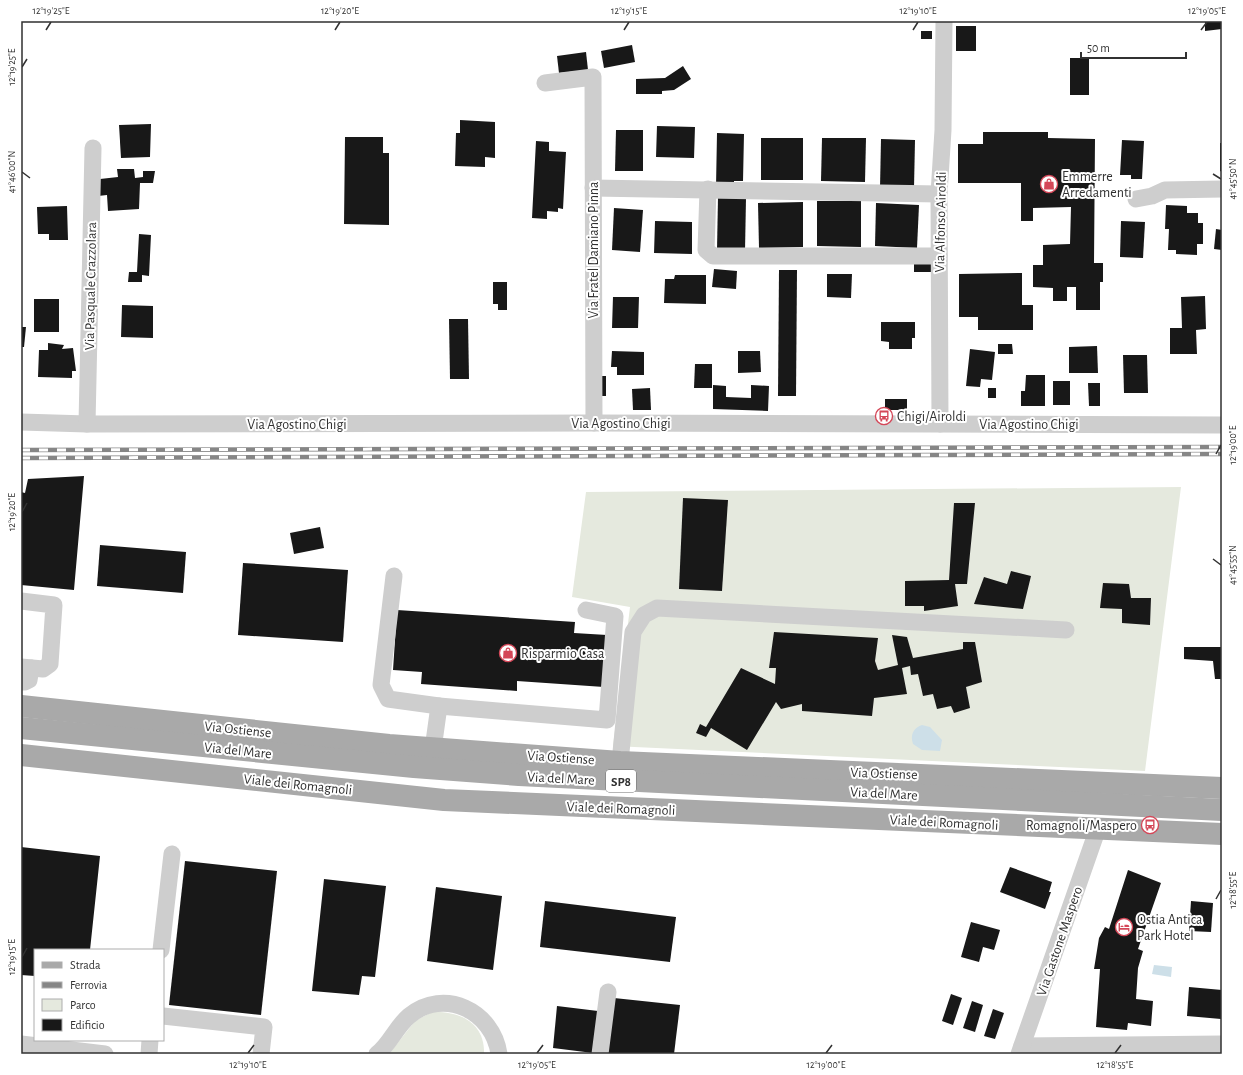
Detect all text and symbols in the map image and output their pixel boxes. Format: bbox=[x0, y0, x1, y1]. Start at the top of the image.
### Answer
text: 12°19'25"E bbox=[32, 6, 70, 16]
text: 12°19'20"E bbox=[321, 6, 359, 16]
text: 12°19'15"E bbox=[611, 6, 647, 16]
text: 12°19'10"E bbox=[899, 6, 937, 16]
text: 12°19'05"E bbox=[1188, 6, 1226, 16]
scale bar bbox=[1081, 34, 1186, 60]
text: 50 m bbox=[1087, 42, 1110, 54]
text: 12°19'25"E bbox=[7, 48, 17, 86]
text: 41°46'00"N bbox=[7, 151, 17, 193]
text: 41°45'50"N bbox=[1228, 159, 1238, 199]
place label: Emmerre Arredamenti bbox=[1062, 170, 1132, 200]
street label: Via Alfonso Airoldi bbox=[933, 171, 949, 273]
shop icon: Emmerre Arredamenti bbox=[1039, 174, 1059, 194]
street label: Via Fratel Damiano Pinna bbox=[587, 181, 601, 319]
street label: Via Pasquale Crazzolara bbox=[83, 221, 99, 350]
bus stop icon: Chigi/Airoldi bbox=[874, 406, 894, 426]
place label: Chigi/Airoldi bbox=[897, 410, 966, 424]
street label: Via Agostino Chigi bbox=[571, 417, 671, 431]
street label: Via Agostino Chigi bbox=[247, 418, 347, 432]
street label: Via Agostino Chigi bbox=[979, 418, 1079, 432]
text: 12°19'00"E bbox=[1228, 425, 1238, 464]
text: 12°19'20"E bbox=[7, 493, 17, 531]
text: 41°45'55"N bbox=[1228, 545, 1238, 585]
shop icon: Risparmio Casa bbox=[498, 643, 518, 663]
place label: Risparmio Casa bbox=[521, 647, 605, 661]
street label: Via Ostiense bbox=[204, 720, 272, 740]
street label: Via del Mare bbox=[203, 740, 272, 761]
street label: Via Ostiense bbox=[527, 749, 595, 767]
street label: Via Ostiense bbox=[850, 766, 918, 782]
street label: Via del Mare bbox=[527, 770, 595, 788]
road number: SP8 bbox=[606, 770, 636, 792]
street label: Viale dei Romagnoli bbox=[243, 772, 353, 798]
street label: Via del Mare bbox=[850, 785, 918, 803]
street label: Viale dei Romagnoli bbox=[566, 800, 676, 818]
street label: Viale dei Romagnoli bbox=[889, 813, 999, 833]
bus stop icon: Romagnoli/Maspero bbox=[1140, 815, 1160, 835]
place label: Romagnoli/Maspero bbox=[1026, 819, 1137, 833]
text: 12°18'55"E bbox=[1228, 871, 1238, 908]
street label: Via Gastone Maspero bbox=[1035, 885, 1085, 998]
place label: Ostia Antica Park Hotel bbox=[1137, 913, 1203, 943]
hotel icon: Ostia Antica Park Hotel bbox=[1114, 917, 1134, 937]
text: 12°19'15"E bbox=[7, 939, 17, 975]
legend bbox=[34, 949, 164, 1041]
text: Strada bbox=[70, 959, 101, 971]
text: Ferrovia bbox=[70, 979, 108, 991]
text: Parco bbox=[70, 999, 96, 1011]
text: Edificio bbox=[70, 1019, 105, 1031]
text: 12°19'10"E bbox=[229, 1060, 267, 1070]
text: 12°19'05"E bbox=[518, 1060, 556, 1070]
text: 12°19'00"E bbox=[807, 1060, 846, 1070]
text: 12°18'55"E bbox=[1097, 1060, 1134, 1070]

